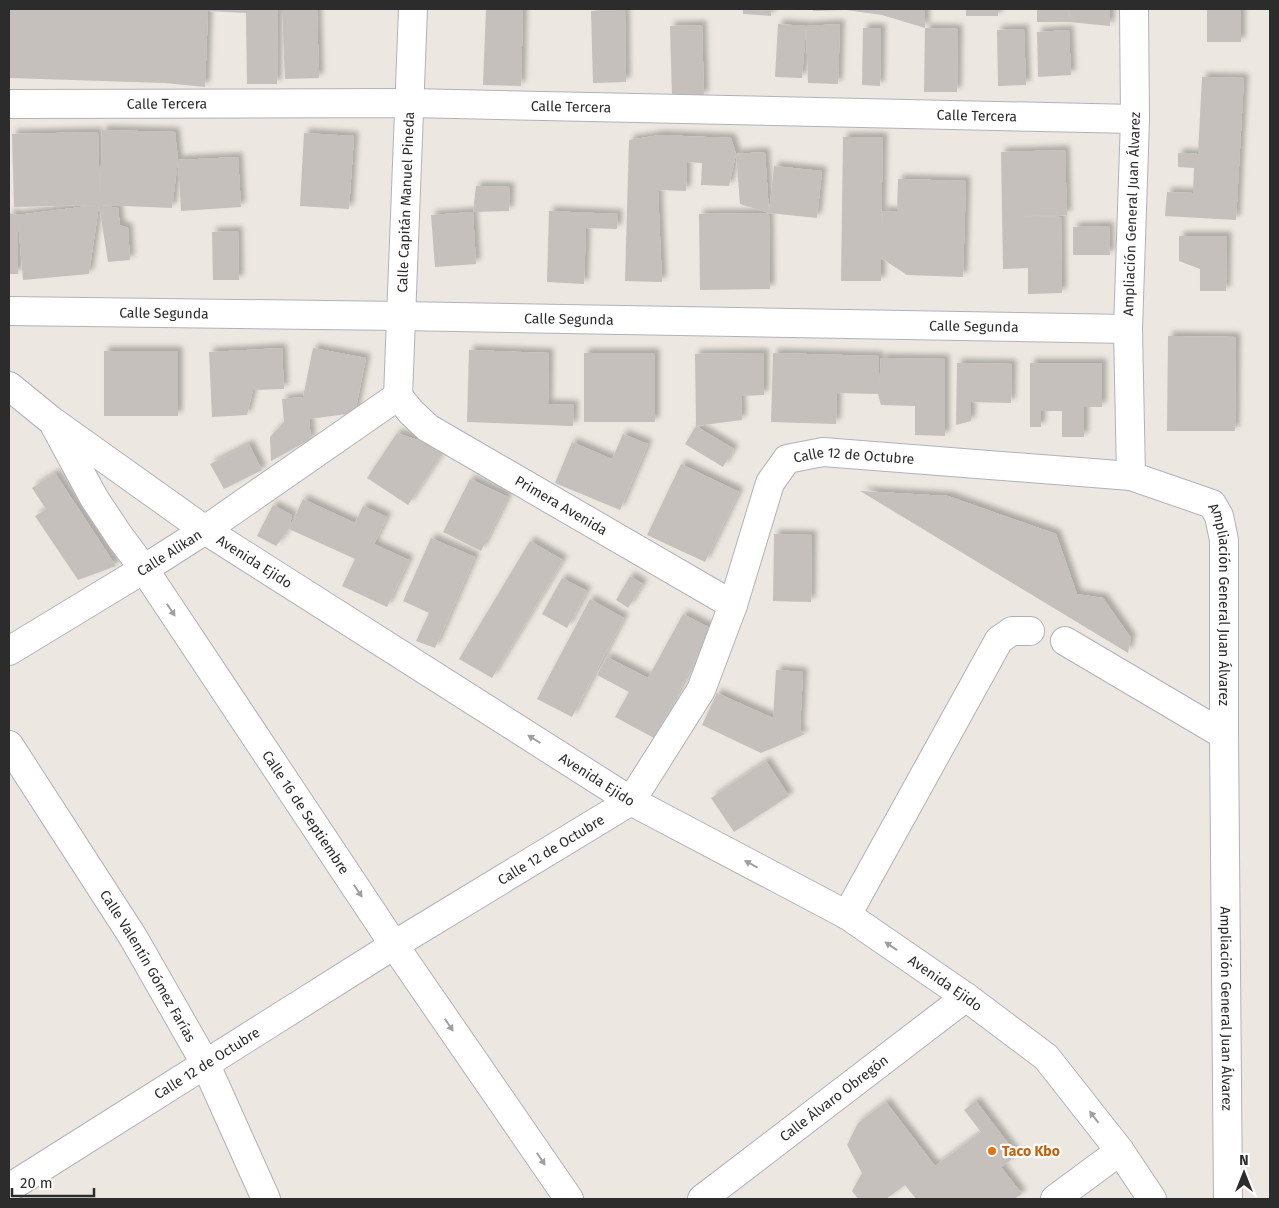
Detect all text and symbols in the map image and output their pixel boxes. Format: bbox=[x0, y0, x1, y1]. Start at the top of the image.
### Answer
street label: Calle Tercera bbox=[127, 95, 207, 112]
street label: Calle Tercera bbox=[531, 97, 611, 116]
street label: Calle Tercera bbox=[936, 106, 1017, 125]
street label: Calle Capitán Manuel Pineda bbox=[394, 111, 418, 293]
street label: Ampliación General Juan Álvarez bbox=[1119, 112, 1144, 316]
street label: Calle Segunda bbox=[119, 304, 209, 322]
street label: Calle Segunda bbox=[524, 310, 614, 328]
street label: Calle Segunda bbox=[929, 317, 1019, 336]
street label: Calle 12 de Octubre bbox=[792, 443, 915, 468]
street label: Primera Avenida bbox=[512, 472, 610, 539]
street label: Ampliación General Juan Álvarez bbox=[1205, 500, 1234, 706]
street label: Calle Alikan bbox=[134, 526, 205, 580]
street label: Avenida Ejido bbox=[214, 531, 296, 592]
one-way arrow bbox=[166, 603, 176, 616]
one-way arrow bbox=[528, 735, 541, 744]
street label: Calle 16 de Septiembre bbox=[259, 747, 353, 877]
street label: Avenida Ejido bbox=[556, 749, 638, 810]
street label: Calle 12 de Octubre bbox=[495, 811, 607, 888]
one-way arrow bbox=[743, 860, 758, 868]
one-way arrow bbox=[353, 884, 363, 897]
street label: Calle Valentín Gómez Farías bbox=[96, 887, 200, 1045]
street label: Ampliación General Juan Álvarez bbox=[1217, 906, 1236, 1111]
one-way arrow bbox=[884, 941, 898, 950]
street label: Avenida Ejido bbox=[905, 951, 986, 1015]
one-way arrow bbox=[444, 1018, 454, 1032]
street label: Calle 12 de Octubre bbox=[151, 1023, 263, 1103]
street label: Calle Álvaro Obregón bbox=[776, 1051, 891, 1145]
one-way arrow bbox=[1088, 1111, 1099, 1124]
place label: Taco Kbo bbox=[1002, 1143, 1060, 1160]
marker: Taco Kbo bbox=[986, 1145, 998, 1157]
north arrow bbox=[1219, 1148, 1269, 1198]
one-way arrow bbox=[536, 1152, 546, 1166]
text: N bbox=[1239, 1152, 1249, 1169]
scale bar bbox=[12, 1166, 95, 1198]
text: 20 m bbox=[20, 1174, 53, 1192]

